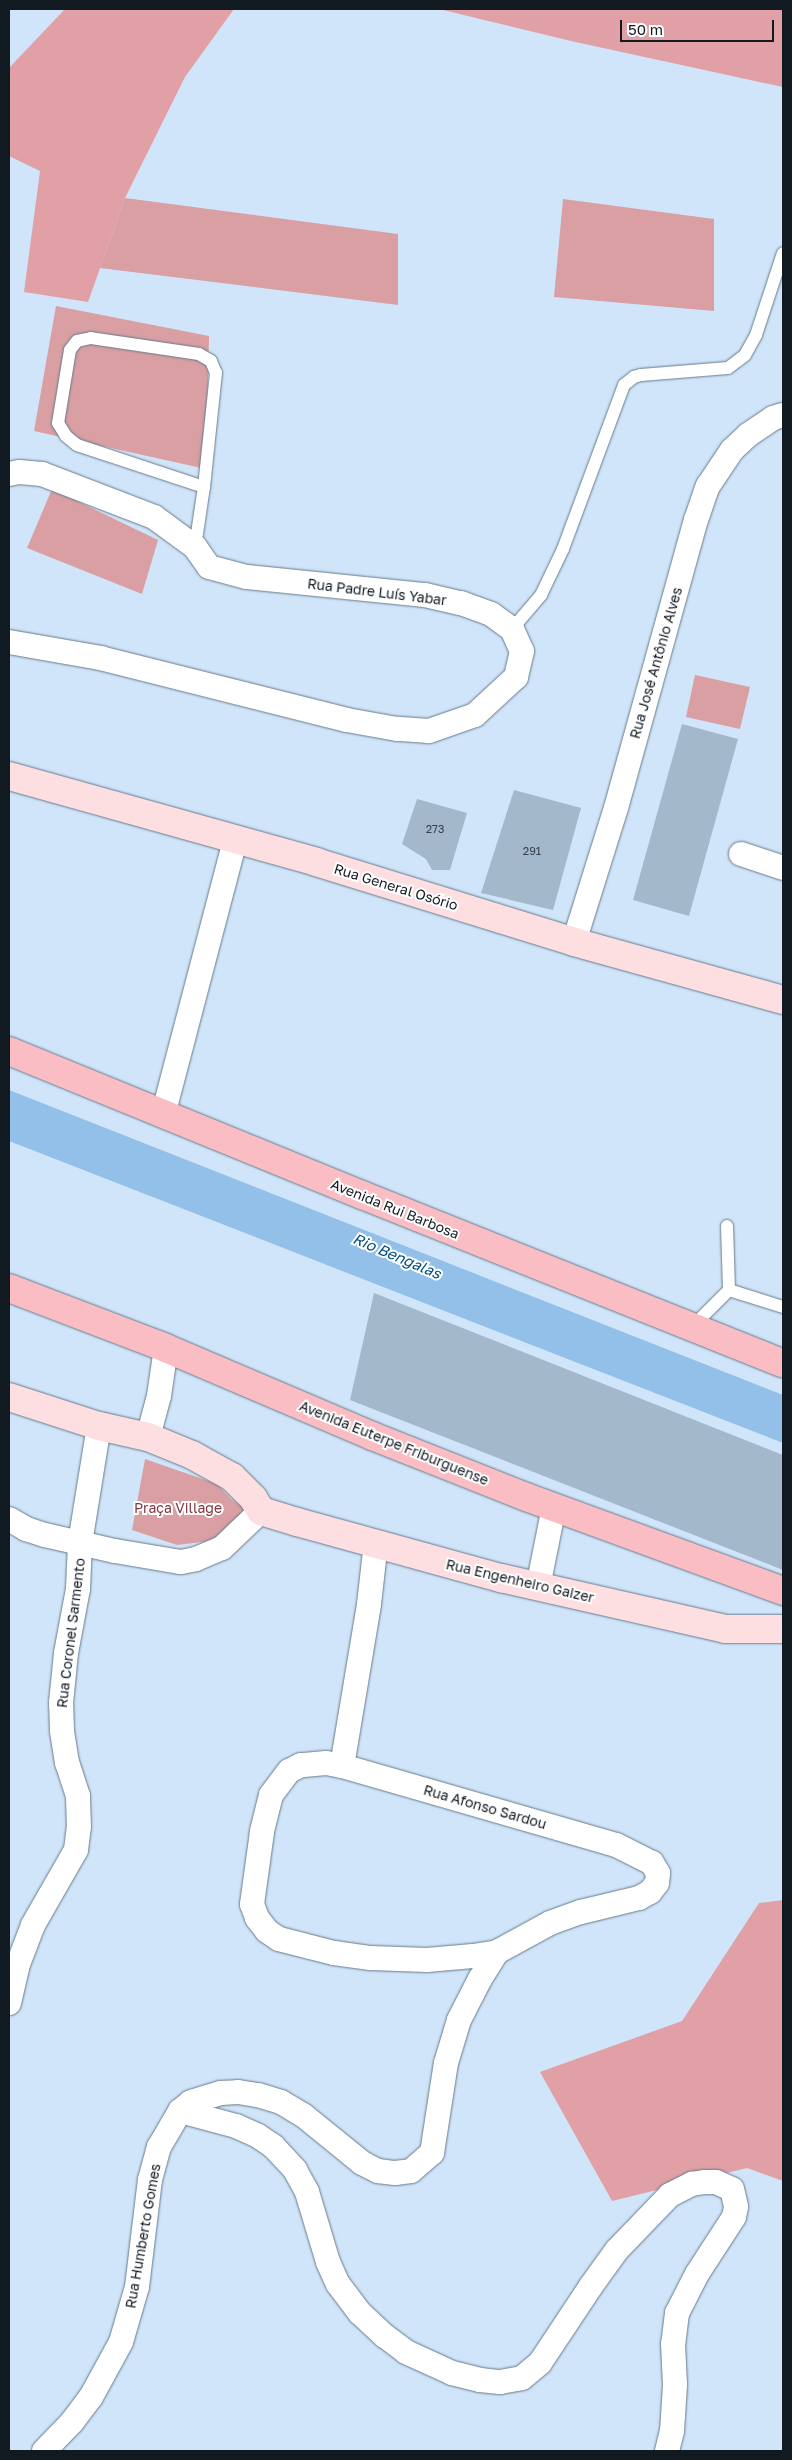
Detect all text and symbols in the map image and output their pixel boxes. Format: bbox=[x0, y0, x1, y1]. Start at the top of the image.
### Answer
scale bar bbox=[622, 10, 776, 42]
text: 50 m bbox=[628, 20, 663, 38]
street label: Rua Padre Luís Yabar bbox=[306, 575, 448, 609]
street label: Rua José Antônio Alves bbox=[626, 585, 686, 741]
house number: 273 bbox=[426, 822, 444, 836]
house number: 291 bbox=[523, 844, 541, 858]
street label: Rua General Osório bbox=[332, 860, 460, 914]
street label: Avenida Rui Barbosa bbox=[329, 1176, 461, 1242]
water label: Rio Bengalas bbox=[350, 1229, 444, 1283]
street label: Avenida Euterpe Friburguense bbox=[297, 1397, 491, 1489]
park label: Praça Village bbox=[134, 1500, 222, 1516]
street label: Rua Engenheiro Gaizer bbox=[444, 1556, 596, 1606]
street label: Rua Coronel Sarmento bbox=[53, 1557, 89, 1709]
street label: Rua Afonso Sardou bbox=[422, 1781, 548, 1833]
street label: Rua Humberto Gomes bbox=[122, 2162, 164, 2310]

